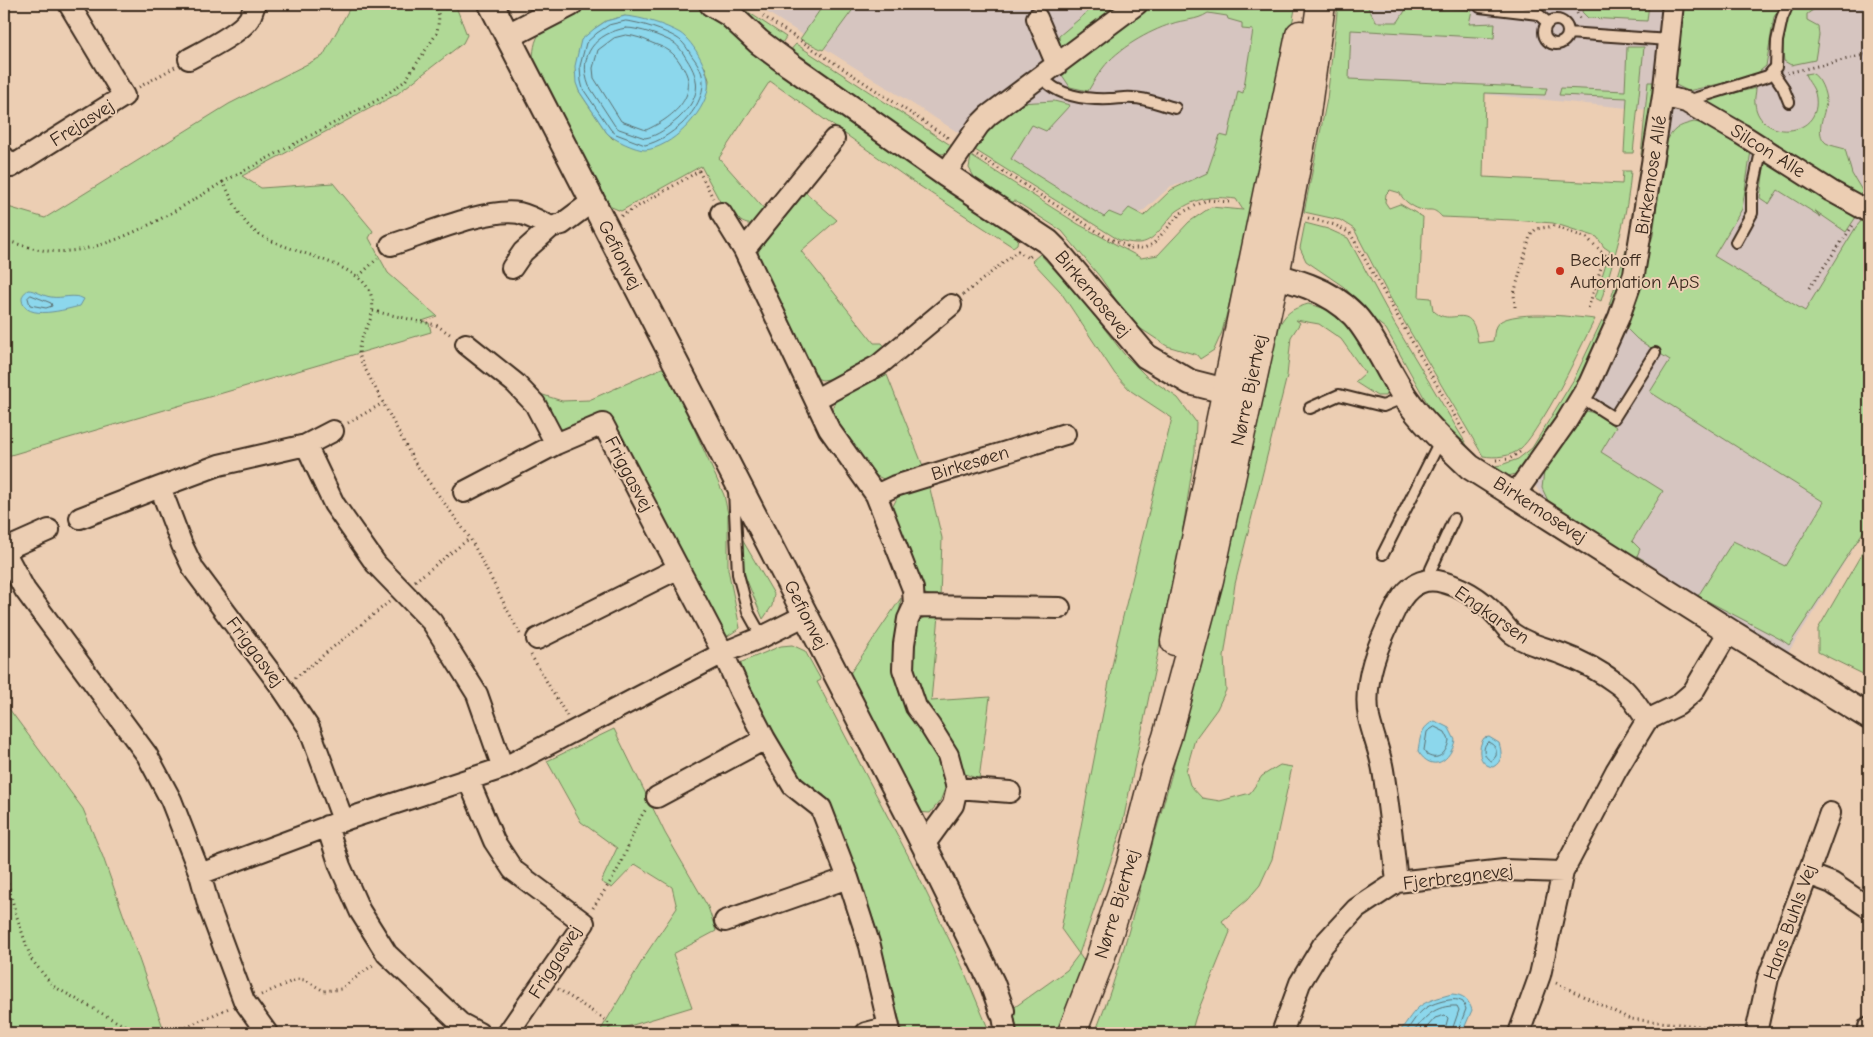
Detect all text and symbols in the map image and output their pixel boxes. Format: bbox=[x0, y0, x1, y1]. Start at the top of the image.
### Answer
street label: Frejasvej bbox=[46, 95, 118, 151]
street label: Birkemose Allé bbox=[1631, 114, 1671, 236]
street label: Silcon Alle bbox=[1727, 119, 1809, 183]
street label: Gefionvej bbox=[593, 217, 647, 293]
street label: Birkemosevej bbox=[1050, 246, 1136, 342]
place label: Beckhoff Automation ApS bbox=[1570, 249, 1699, 293]
marker: Beckhoff Automation ApS bbox=[1554, 265, 1566, 277]
street label: Nørre Bjertvej bbox=[1226, 332, 1272, 448]
street label: Friggasvej bbox=[600, 433, 658, 515]
street label: Birkesøen bbox=[929, 441, 1011, 485]
street label: Birkemosevej bbox=[1489, 472, 1591, 548]
street label: Gefionvej bbox=[779, 577, 833, 653]
street label: Engkarsen bbox=[1450, 581, 1534, 649]
street label: Friggasvej bbox=[221, 613, 289, 691]
street label: Nørre Bjertvej bbox=[1090, 847, 1144, 961]
street label: Fjerbregnevej bbox=[1402, 859, 1514, 895]
street label: Hans Buhls Vej bbox=[1759, 861, 1821, 983]
street label: Friggasvej bbox=[524, 921, 586, 1003]

